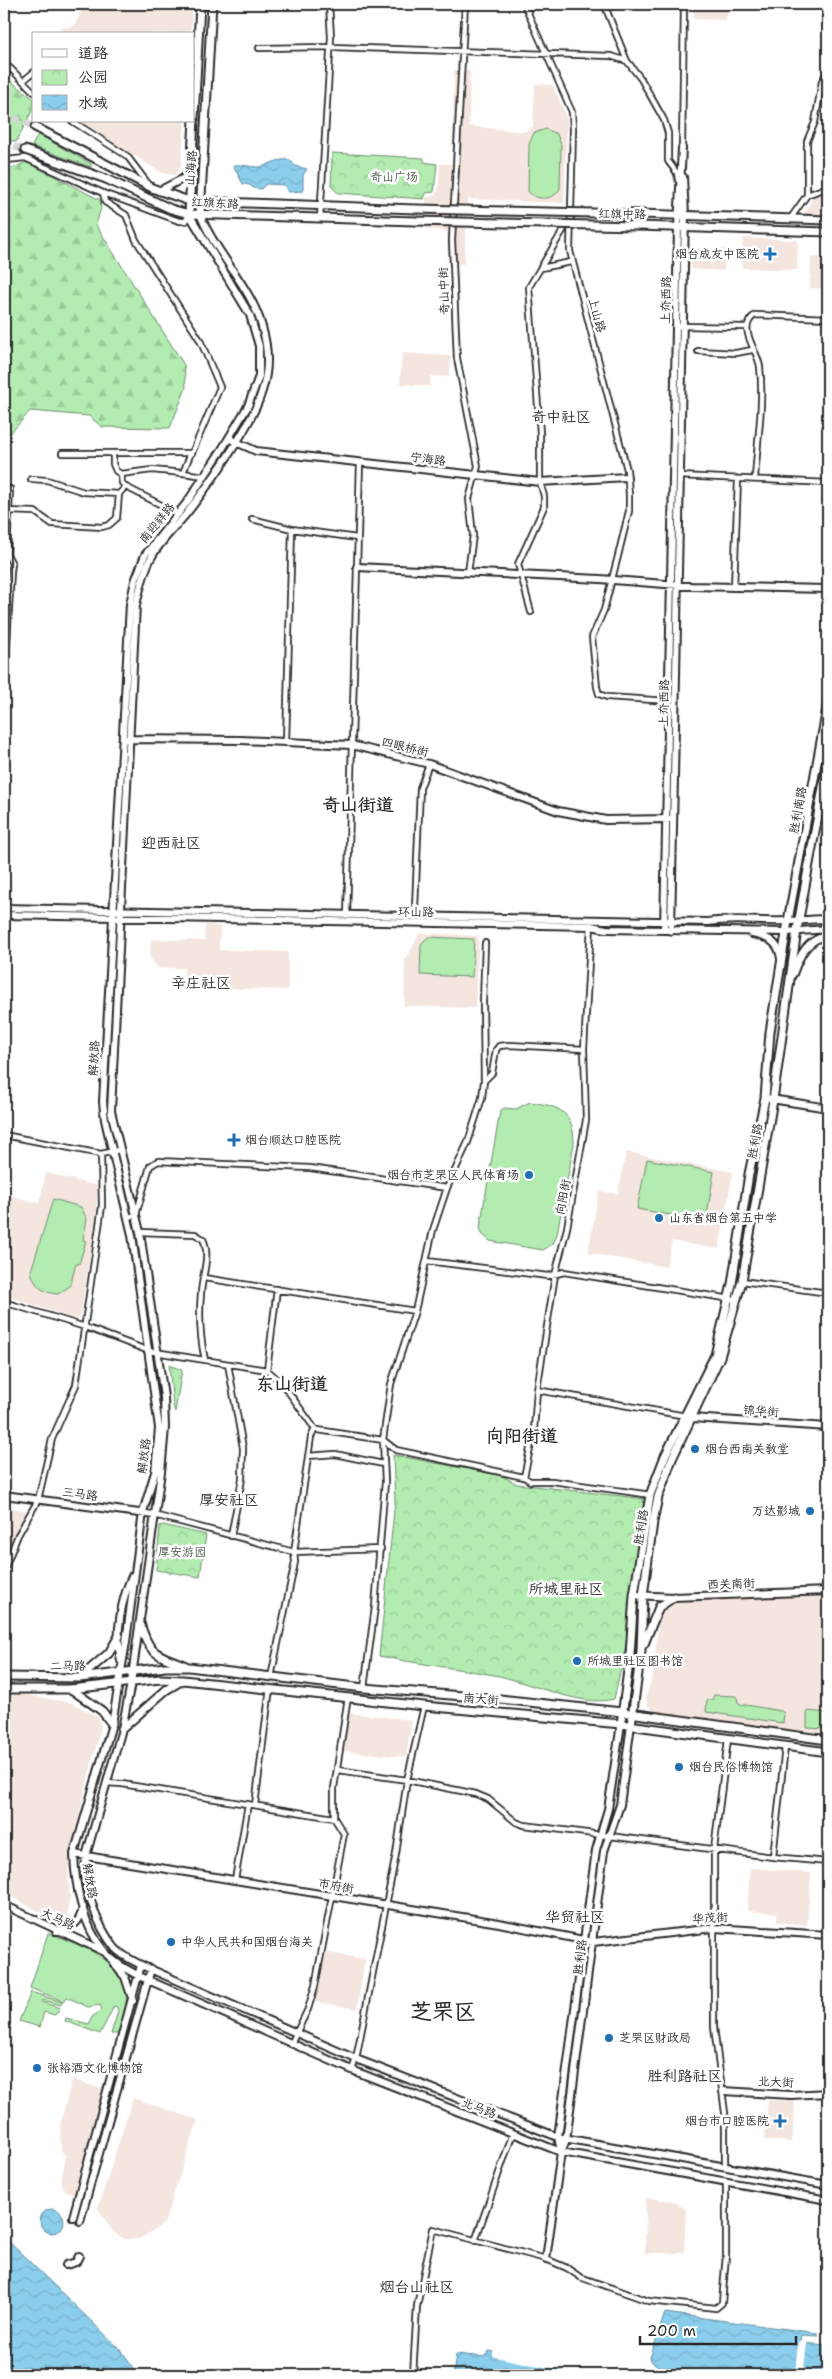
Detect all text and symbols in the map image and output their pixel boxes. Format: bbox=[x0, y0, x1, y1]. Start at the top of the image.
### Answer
legend bbox=[32, 32, 195, 122]
text: 道路 bbox=[78, 43, 108, 63]
text: 公园 bbox=[78, 67, 108, 87]
text: 水域 bbox=[78, 93, 108, 113]
street label: 山海路 bbox=[182, 149, 200, 187]
park label: 奇山广场 bbox=[370, 169, 418, 185]
street label: 红旗东路 bbox=[191, 194, 239, 212]
street label: 红旗中路 bbox=[598, 206, 646, 222]
place label: 烟台成友中医院 bbox=[675, 246, 759, 262]
marker: 烟台成友中医院 bbox=[763, 247, 777, 261]
street label: 奇山中街 bbox=[435, 267, 453, 315]
street label: 上夼西路 bbox=[658, 276, 674, 324]
street label: 上山路 bbox=[585, 296, 609, 334]
district label: 奇中社区 bbox=[531, 407, 591, 427]
street label: 宁海路 bbox=[409, 449, 447, 469]
street label: 南迎祥路 bbox=[136, 499, 178, 547]
street label: 上夼西路 bbox=[656, 679, 672, 727]
street label: 四眼桥街 bbox=[380, 733, 430, 761]
street label: 胜利南路 bbox=[786, 785, 810, 836]
district label: 奇山街道 bbox=[322, 793, 394, 817]
district label: 迎西社区 bbox=[141, 833, 201, 853]
street label: 环山路 bbox=[398, 904, 434, 920]
district label: 辛庄社区 bbox=[171, 973, 231, 993]
street label: 解放路 bbox=[85, 1040, 103, 1076]
street label: 胜利路 bbox=[744, 1122, 766, 1161]
place label: 烟台顺达口腔医院 bbox=[245, 1132, 341, 1148]
marker: 烟台顺达口腔医院 bbox=[227, 1133, 241, 1147]
place label: 烟台市芝罘区人民体育场 bbox=[387, 1167, 519, 1183]
marker: 烟台市芝罘区人民体育场 bbox=[523, 1169, 535, 1181]
street label: 向阳街 bbox=[552, 1178, 574, 1216]
place label: 山东省烟台第五中学 bbox=[669, 1210, 777, 1226]
marker: 山东省烟台第五中学 bbox=[653, 1212, 665, 1224]
district label: 东山街道 bbox=[256, 1372, 328, 1396]
street label: 锦华街 bbox=[742, 1402, 780, 1420]
district label: 向阳街道 bbox=[486, 1424, 558, 1448]
street label: 解放路 bbox=[134, 1437, 154, 1475]
place label: 烟台西南关教堂 bbox=[705, 1441, 789, 1457]
marker: 烟台西南关教堂 bbox=[689, 1443, 701, 1455]
street label: 三马路 bbox=[61, 1484, 99, 1504]
district label: 厚安社区 bbox=[199, 1490, 259, 1510]
place label: 万达影城 bbox=[752, 1503, 800, 1519]
marker: 万达影城 bbox=[804, 1505, 816, 1517]
street label: 胜利路 bbox=[630, 1508, 652, 1547]
park label: 厚安游园 bbox=[158, 1544, 206, 1560]
street label: 西关南街 bbox=[707, 1575, 755, 1593]
district label: 所城里社区 bbox=[528, 1579, 604, 1599]
place label: 所城里社区图书馆 bbox=[587, 1653, 683, 1669]
marker: 所城里社区图书馆 bbox=[571, 1655, 583, 1667]
street label: 二马路 bbox=[50, 1658, 86, 1674]
street label: 南大街 bbox=[462, 1690, 500, 1708]
place label: 烟台民俗博物馆 bbox=[689, 1759, 773, 1775]
marker: 烟台民俗博物馆 bbox=[673, 1761, 685, 1773]
street label: 解放路 bbox=[79, 1862, 101, 1900]
street label: 市府街 bbox=[317, 1875, 355, 1897]
street label: 大马路 bbox=[38, 1904, 78, 1934]
district label: 华贸社区 bbox=[545, 1907, 605, 1927]
street label: 华茂街 bbox=[692, 1909, 728, 1927]
place label: 中华人民共和国烟台海关 bbox=[181, 1934, 313, 1950]
marker: 中华人民共和国烟台海关 bbox=[165, 1936, 177, 1948]
street label: 胜利路 bbox=[570, 1938, 590, 1977]
district label: 芝罘区 bbox=[410, 1997, 476, 2026]
place label: 芝罘区财政局 bbox=[619, 2030, 691, 2046]
marker: 芝罘区财政局 bbox=[603, 2032, 615, 2044]
place label: 张裕酒文化博物馆 bbox=[47, 2060, 143, 2076]
marker: 张裕酒文化博物馆 bbox=[31, 2062, 43, 2074]
district label: 胜利路社区 bbox=[647, 2066, 723, 2086]
street label: 北大街 bbox=[758, 2073, 794, 2091]
street label: 北马路 bbox=[459, 2094, 499, 2122]
place label: 烟台市口腔医院 bbox=[685, 2113, 769, 2129]
marker: 烟台市口腔医院 bbox=[773, 2114, 787, 2128]
district label: 烟台山社区 bbox=[379, 2277, 455, 2297]
scale bar bbox=[640, 2314, 796, 2346]
text: 200 m bbox=[647, 2321, 696, 2341]

